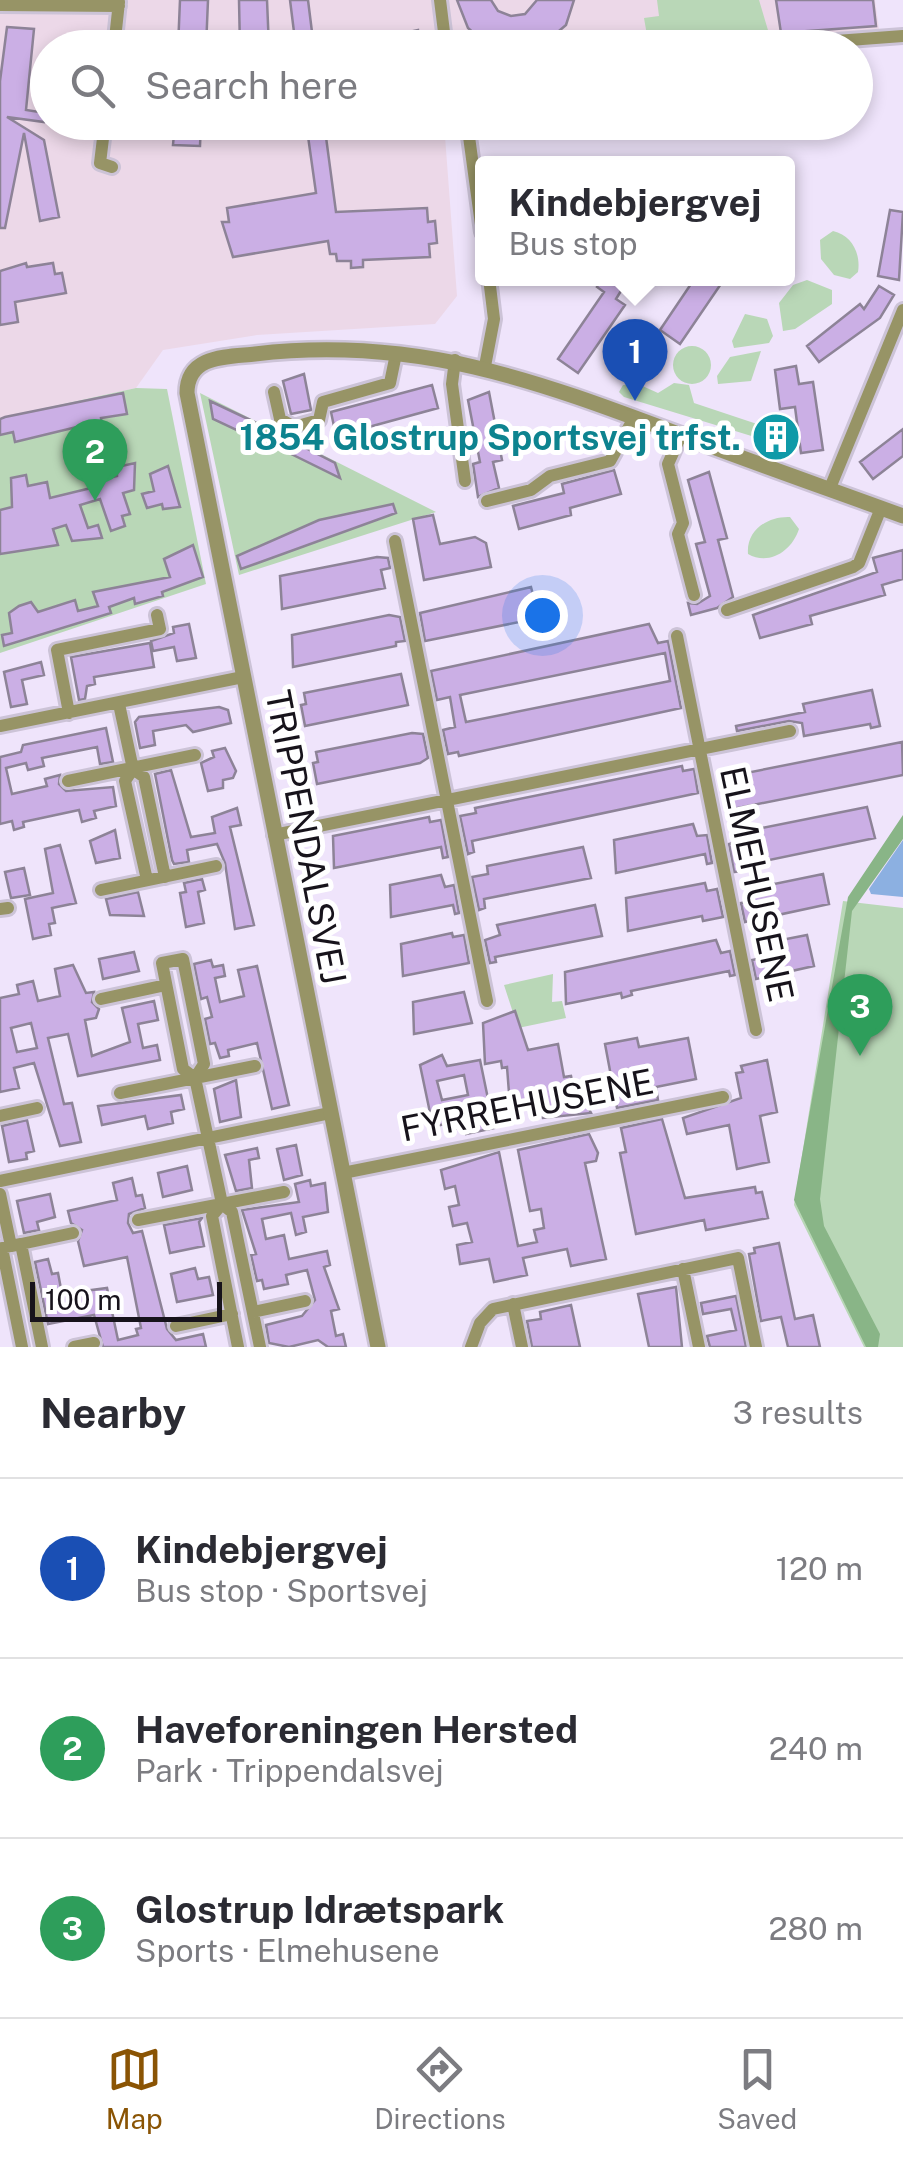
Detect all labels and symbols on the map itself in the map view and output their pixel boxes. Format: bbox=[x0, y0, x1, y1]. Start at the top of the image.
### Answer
pin: 1 bbox=[602, 318, 668, 401]
building icon: 1854 Glostrup Sportsvej trfst. bbox=[750, 411, 802, 463]
place label: 1854 Glostrup Sportsvej trfst. bbox=[239, 417, 741, 458]
pin: 2 bbox=[62, 418, 128, 501]
your location bbox=[517, 590, 568, 641]
street label: TRIPPENDALSVEJ bbox=[257, 687, 355, 987]
street label: ELMEHUSENE bbox=[712, 763, 802, 1005]
pin: 3 bbox=[828, 974, 892, 1056]
street label: FYRREHUSENE bbox=[397, 1060, 657, 1150]
scale bar bbox=[30, 1277, 222, 1322]

